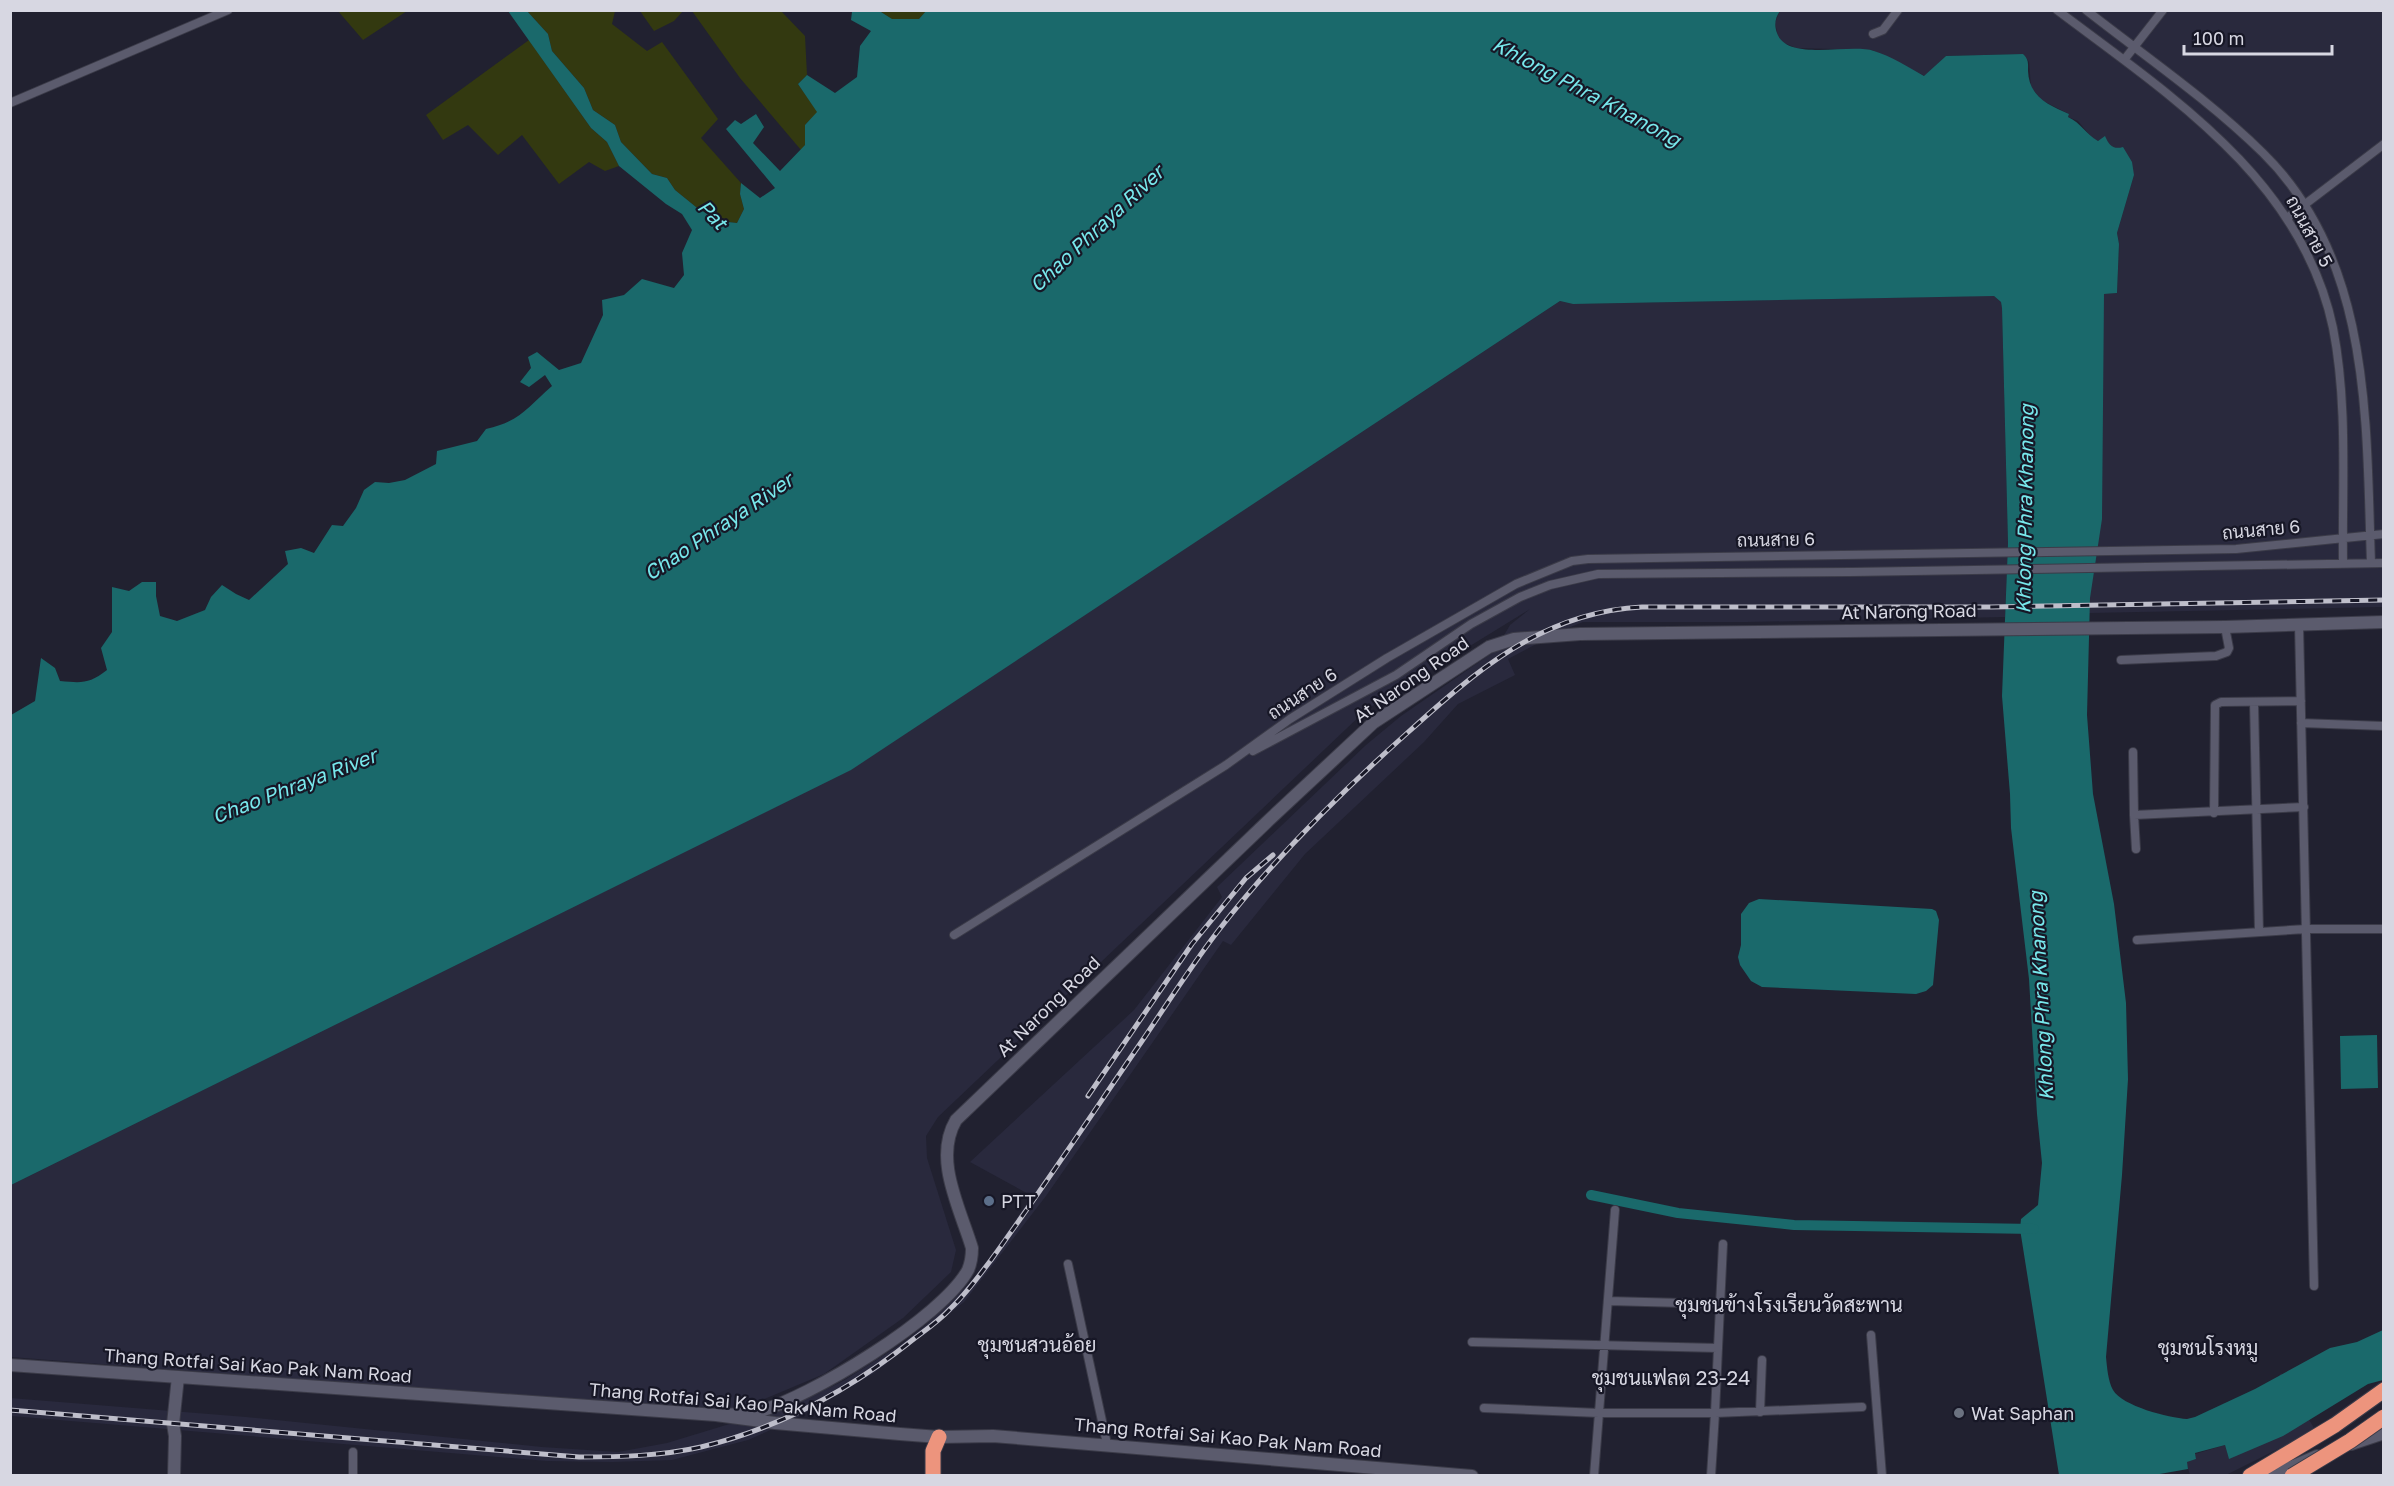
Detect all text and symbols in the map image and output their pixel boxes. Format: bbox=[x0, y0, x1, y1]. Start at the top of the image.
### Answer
scale bar bbox=[2184, 18, 2332, 56]
text: 100 m bbox=[2193, 27, 2244, 49]
water label: Khlong Phra Khanong bbox=[1488, 31, 1687, 152]
water label: Chao Phraya River bbox=[1024, 158, 1171, 297]
street label: ถนนสาย 5 bbox=[2282, 191, 2338, 271]
water label: Pat bbox=[693, 194, 734, 235]
water label: Khlong Phra Khanong bbox=[2010, 402, 2039, 614]
water label: Chao Phraya River bbox=[639, 466, 800, 585]
street label: ถนนสาย 6 bbox=[2221, 515, 2301, 543]
street label: ถนนสาย 6 bbox=[1737, 527, 1815, 551]
street label: At Narong Road bbox=[1841, 599, 1977, 623]
street label: At Narong Road bbox=[1349, 631, 1473, 727]
street label: ถนนสาย 6 bbox=[1263, 662, 1341, 724]
water label: Chao Phraya River bbox=[208, 741, 383, 828]
water label: Khlong Phra Khanong bbox=[2022, 889, 2058, 1101]
street label: At Narong Road bbox=[992, 951, 1104, 1061]
place label: PTT bbox=[1001, 1190, 1036, 1212]
marker: PTT bbox=[982, 1194, 996, 1208]
district label: ชุมชนข้างโรงเรียนวัดสะพาน bbox=[1675, 1292, 1903, 1319]
district label: ชุมชนสวนอ้อย bbox=[978, 1332, 1096, 1359]
district label: ชุมชนโรงหมู bbox=[2158, 1335, 2258, 1363]
street label: Thang Rotfai Sai Kao Pak Nam Road bbox=[103, 1343, 413, 1387]
district label: ชุมชนแฟลต 23-24 bbox=[1592, 1365, 1750, 1392]
street label: Thang Rotfai Sai Kao Pak Nam Road bbox=[588, 1378, 898, 1426]
place label: Wat Saphan bbox=[1971, 1402, 2074, 1424]
marker: Wat Saphan bbox=[1952, 1406, 1966, 1420]
street label: Thang Rotfai Sai Kao Pak Nam Road bbox=[1073, 1413, 1383, 1461]

